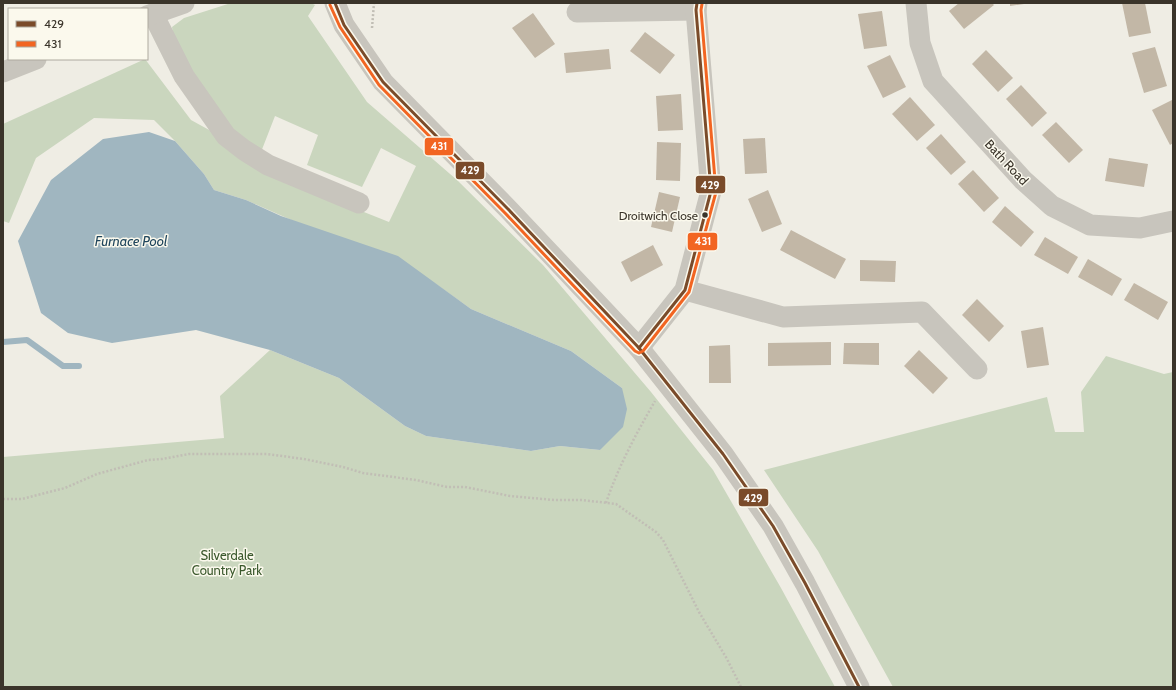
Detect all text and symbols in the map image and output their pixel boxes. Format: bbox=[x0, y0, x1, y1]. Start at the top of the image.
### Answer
legend bbox=[8, 8, 148, 60]
text: 429 bbox=[44, 16, 64, 31]
text: 431 bbox=[44, 36, 61, 51]
street label: Bath Road bbox=[982, 136, 1032, 188]
line badge: 431 bbox=[424, 137, 454, 156]
text: 431 bbox=[431, 139, 447, 153]
line badge: 429 bbox=[455, 161, 485, 180]
text: 429 bbox=[461, 163, 479, 177]
line badge: 429 bbox=[695, 175, 726, 194]
text: 429 bbox=[701, 178, 719, 192]
place label: Droitwich Close bbox=[619, 208, 698, 223]
marker: Droitwich Close bbox=[700, 210, 710, 220]
water label: Furnace Pool bbox=[95, 232, 168, 250]
line badge: 431 bbox=[687, 232, 718, 251]
text: 431 bbox=[695, 234, 711, 248]
line badge: 429 bbox=[738, 488, 769, 507]
text: 429 bbox=[744, 491, 762, 505]
park label: Silverdale Country Park bbox=[192, 547, 262, 578]

